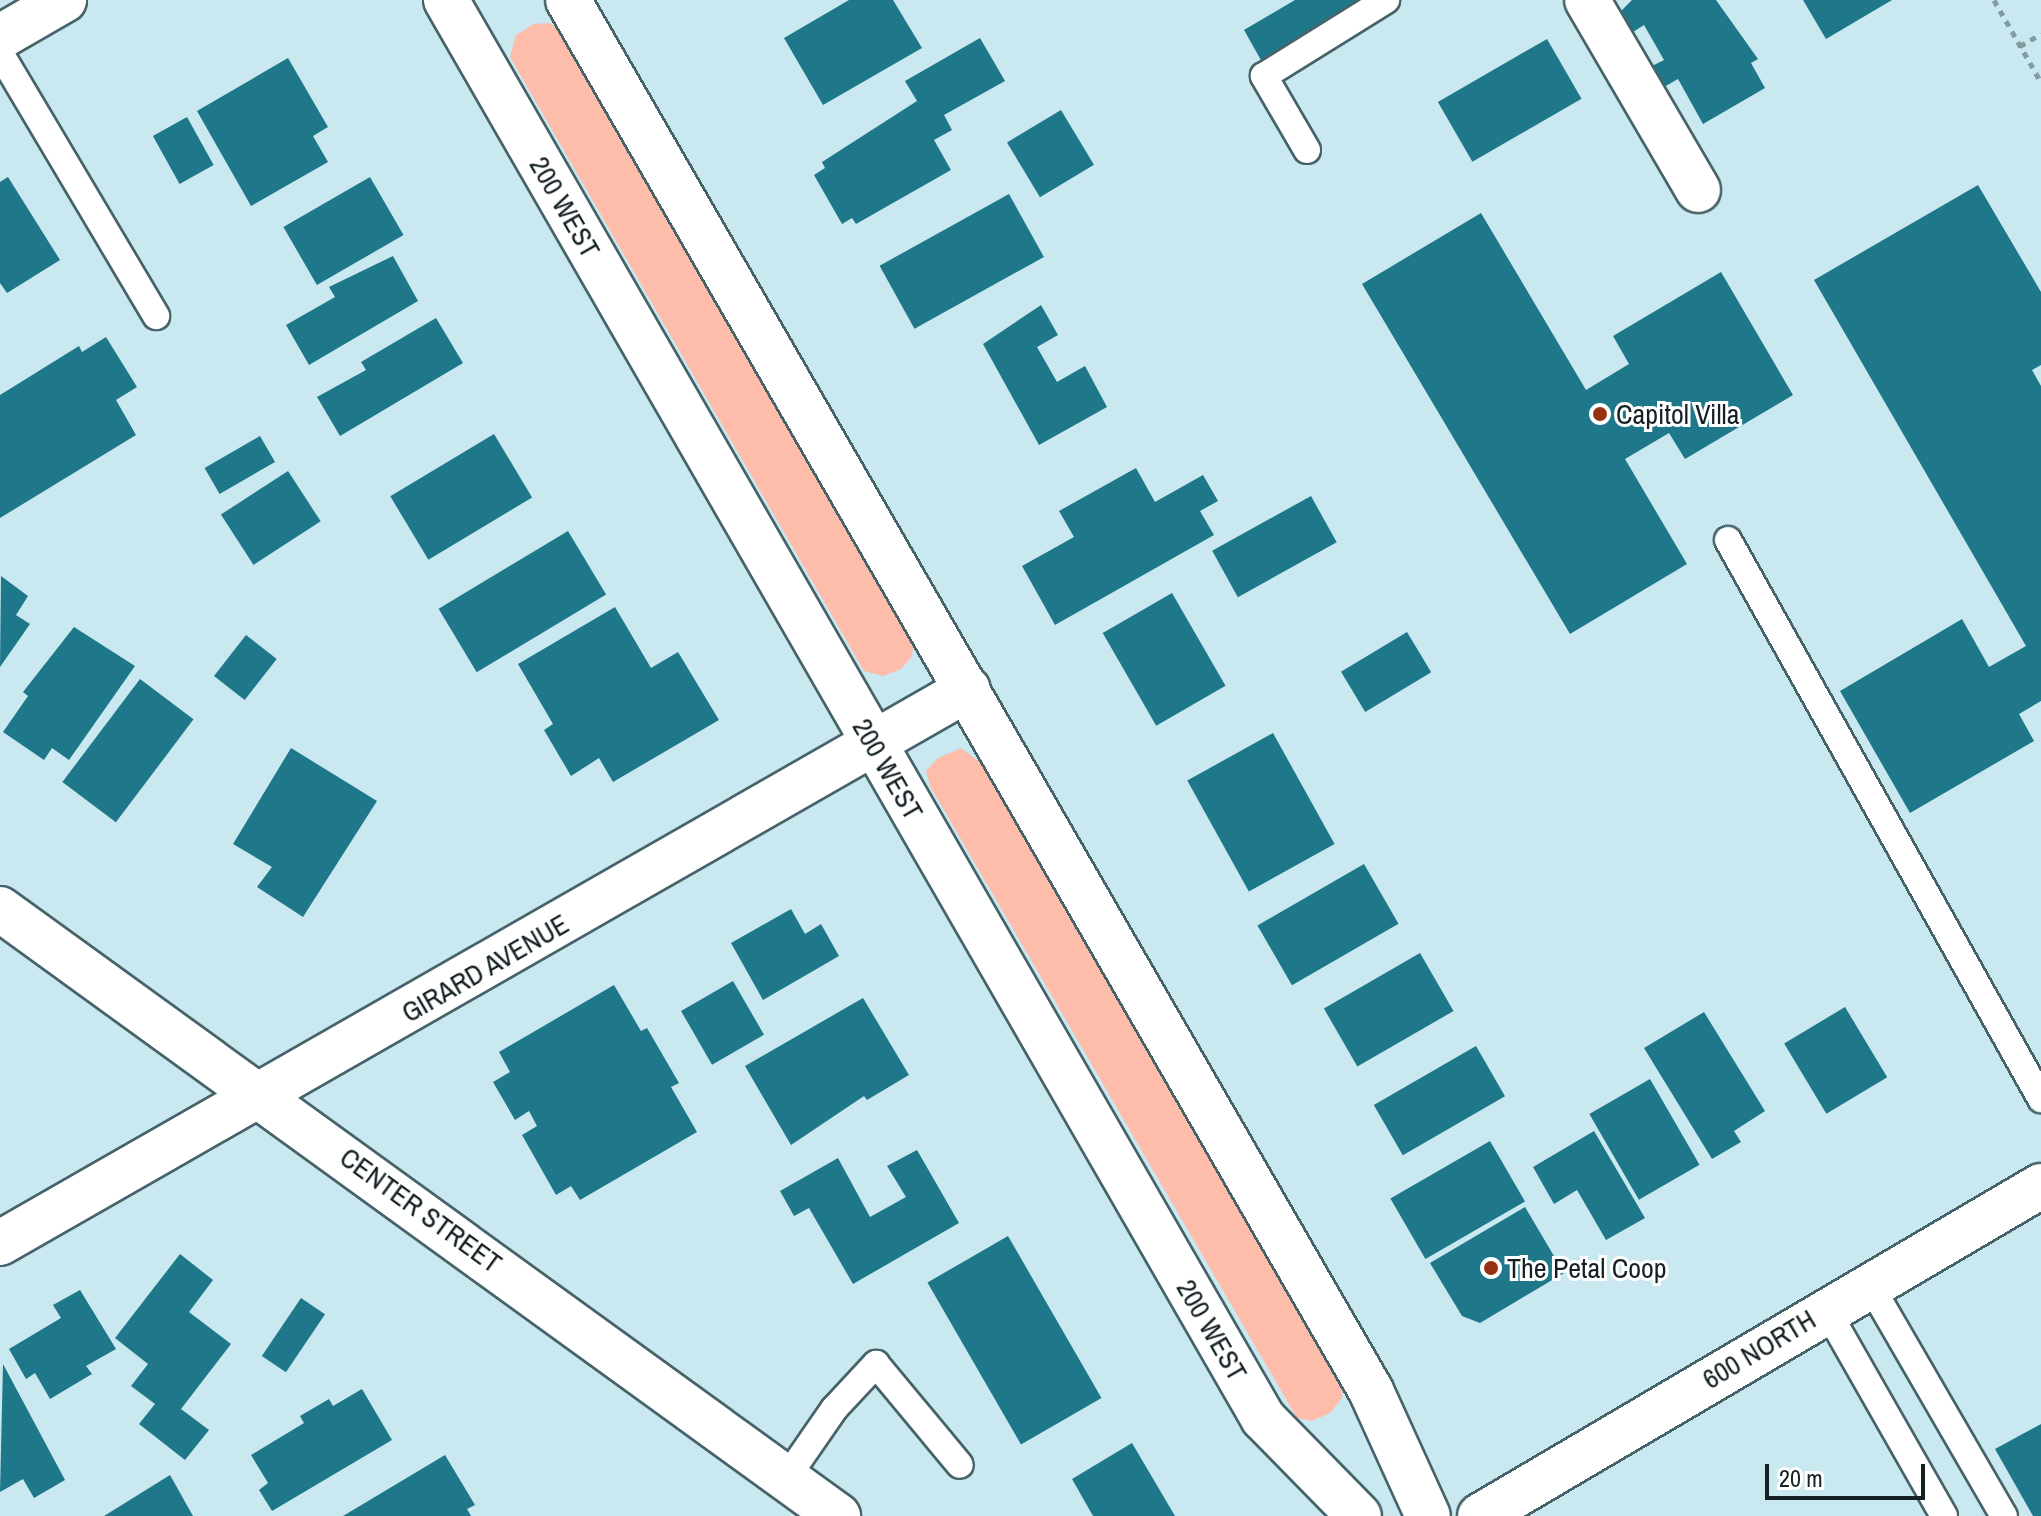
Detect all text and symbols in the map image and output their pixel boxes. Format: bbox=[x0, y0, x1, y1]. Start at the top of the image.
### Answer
street label: 200 WEST bbox=[523, 151, 607, 263]
place label: Capitol Villa bbox=[1616, 397, 1739, 431]
marker: Capitol Villa bbox=[1591, 405, 1609, 423]
street label: 200 WEST bbox=[846, 713, 930, 825]
street label: GIRARD AVENUE bbox=[395, 906, 575, 1030]
street label: CENTER STREET bbox=[334, 1140, 508, 1280]
place label: The Petal Coop bbox=[1507, 1251, 1667, 1285]
marker: The Petal Coop bbox=[1482, 1259, 1500, 1277]
street label: 200 WEST bbox=[1170, 1274, 1254, 1386]
street label: 600 NORTH bbox=[1696, 1302, 1822, 1396]
scale bar bbox=[1769, 1448, 1929, 1498]
text: 20 m bbox=[1779, 1462, 1823, 1494]

